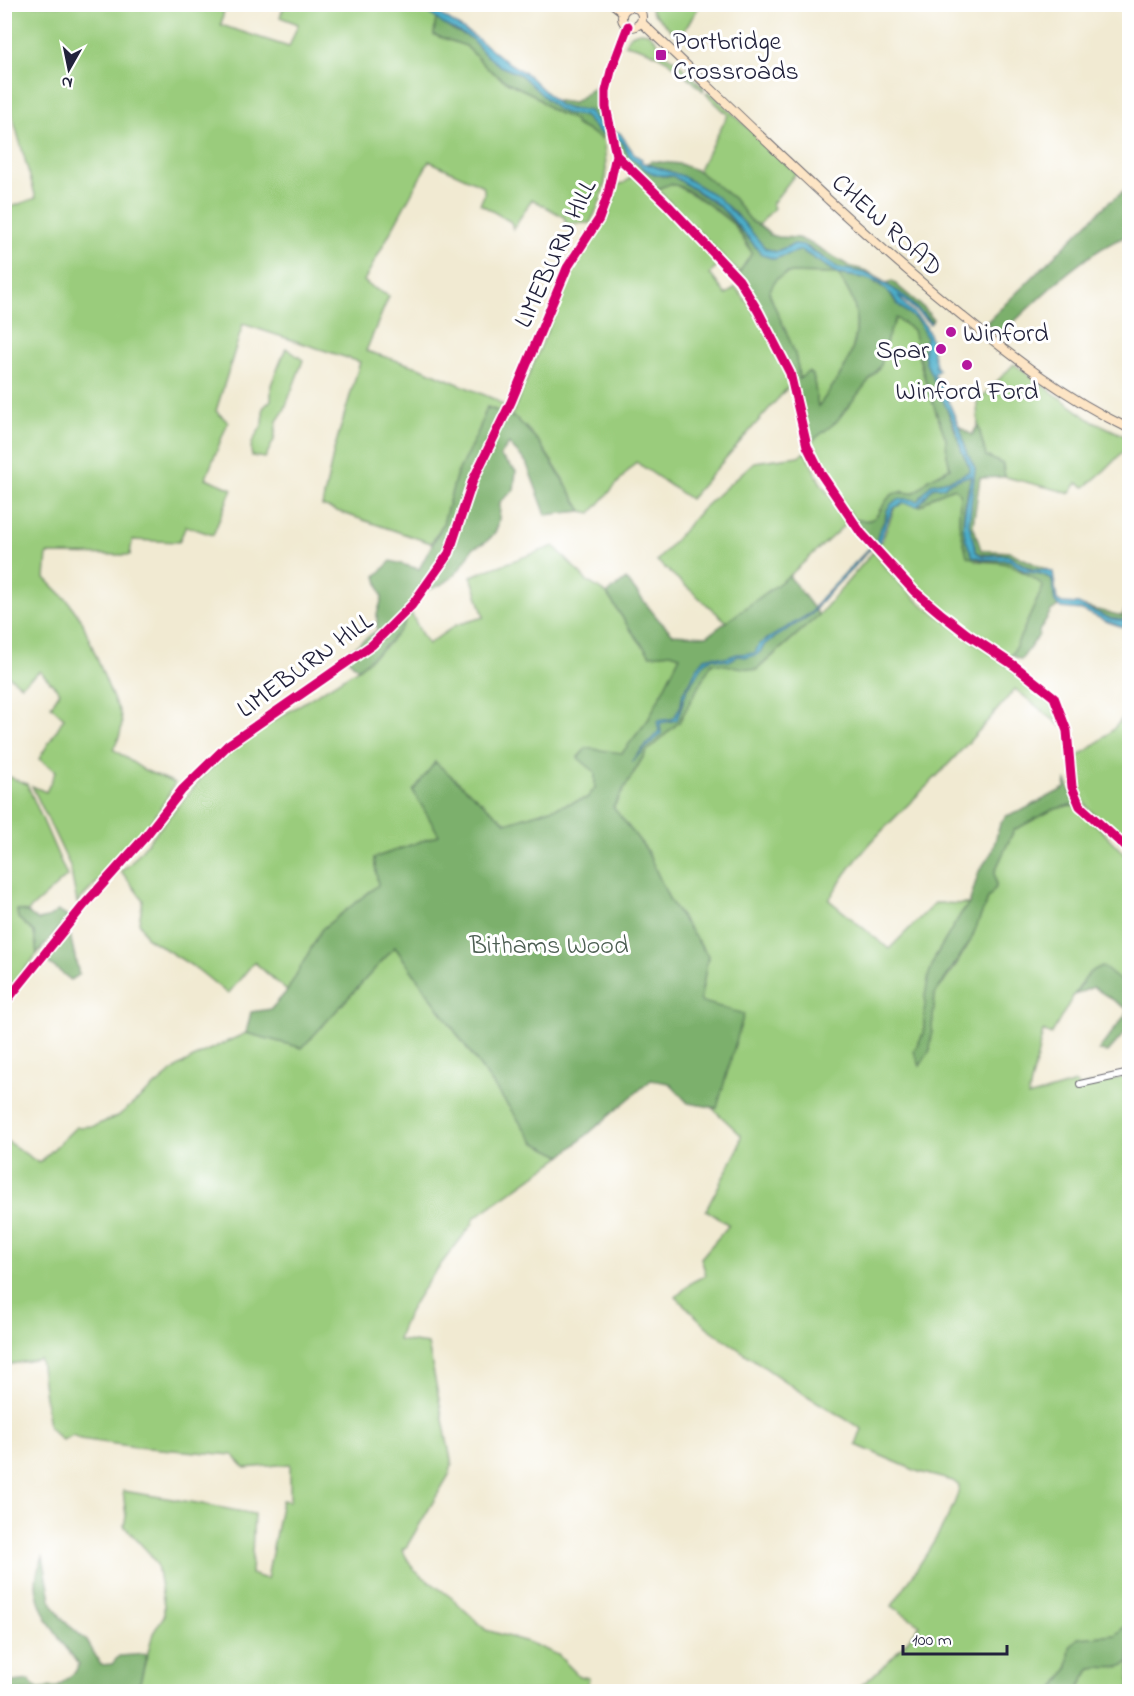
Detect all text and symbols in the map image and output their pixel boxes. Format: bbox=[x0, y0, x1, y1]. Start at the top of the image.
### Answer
place label: Portbridge Crossroads bbox=[673, 24, 799, 92]
north arrow bbox=[39, 39, 99, 99]
marker: Portbridge Crossroads bbox=[654, 48, 668, 62]
text: N bbox=[60, 69, 74, 95]
street label: CHEW ROAD bbox=[822, 166, 950, 287]
street label: LIMEBURN HILL bbox=[506, 173, 608, 335]
place label: Winford bbox=[963, 316, 1049, 354]
marker: Winford bbox=[944, 325, 958, 339]
place label: Spar bbox=[876, 333, 930, 371]
marker: Spar bbox=[934, 342, 948, 356]
marker: Winford Ford bbox=[960, 358, 974, 372]
place label: Winford Ford bbox=[896, 374, 1039, 412]
street label: LIMEBURN HILL bbox=[230, 604, 382, 729]
park label: Bithams Wood bbox=[468, 928, 629, 966]
scale bar bbox=[903, 1618, 1006, 1656]
text: 100 m bbox=[912, 1628, 952, 1654]

